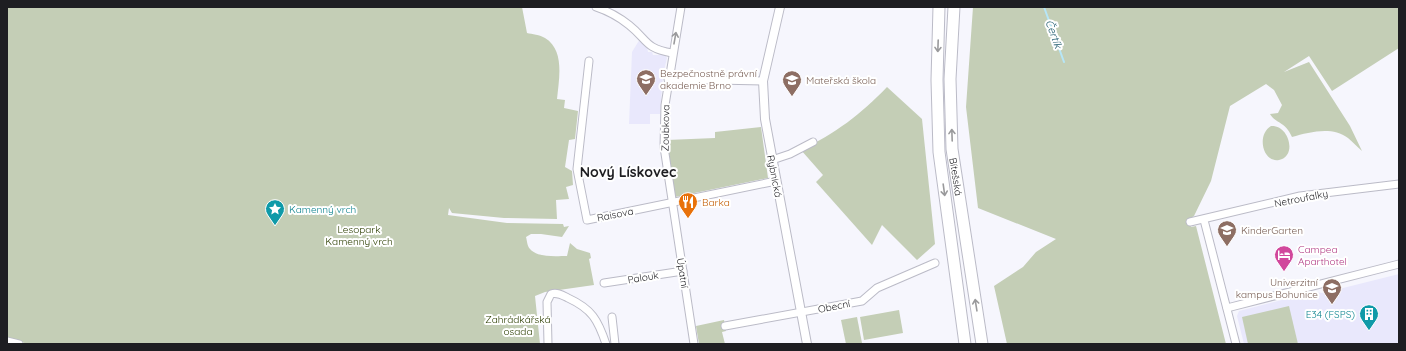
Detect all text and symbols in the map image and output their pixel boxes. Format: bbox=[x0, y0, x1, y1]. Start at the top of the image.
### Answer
water label: Čertík bbox=[1042, 18, 1066, 51]
one-way arrow bbox=[671, 32, 679, 45]
one-way arrow bbox=[934, 39, 942, 52]
place label: Bezpečnostně právní akademie Brno bbox=[660, 67, 758, 92]
school or university icon: Bezpečnostně právní akademie Brno bbox=[635, 68, 657, 96]
school or university icon: Mateřská škola bbox=[781, 69, 803, 97]
place label: Mateřská škola bbox=[806, 74, 876, 87]
street label: Zoubkova bbox=[659, 105, 672, 151]
one-way arrow bbox=[948, 129, 956, 142]
street label: Rybnická bbox=[764, 154, 785, 198]
street label: Bítešská bbox=[946, 157, 965, 197]
district label: Nový Lískovec bbox=[580, 163, 676, 181]
one-way arrow bbox=[940, 183, 948, 196]
street label: Netroufalky bbox=[1273, 187, 1329, 210]
restaurant icon: Barka bbox=[677, 191, 699, 219]
place label: Barka bbox=[702, 196, 730, 209]
place icon: Kamenný vrch bbox=[264, 198, 286, 226]
place label: Kamenný vrch bbox=[289, 203, 356, 216]
street label: Raisova bbox=[596, 205, 634, 224]
school or university icon: KinderGarten bbox=[1216, 219, 1238, 247]
park label: Lesopark Kamenný vrch bbox=[325, 223, 393, 248]
place label: KinderGarten bbox=[1241, 224, 1303, 237]
place label: Campea Aparthotel bbox=[1298, 243, 1347, 268]
hotel icon: Campea Aparthotel bbox=[1273, 244, 1295, 272]
street label: Úpatní bbox=[674, 257, 691, 290]
street label: Palouk bbox=[627, 269, 660, 286]
place label: Univerzitní kampus Bohunice bbox=[1236, 276, 1319, 301]
school or university icon: Univerzitní kampus Bohunice bbox=[1321, 277, 1343, 305]
street label: Obecní bbox=[817, 297, 852, 316]
one-way arrow bbox=[972, 299, 980, 312]
building icon: E34 (FSPS) bbox=[1358, 303, 1380, 331]
place label: E34 (FSPS) bbox=[1306, 308, 1355, 321]
park label: Zahrádkářská osada bbox=[485, 313, 551, 338]

